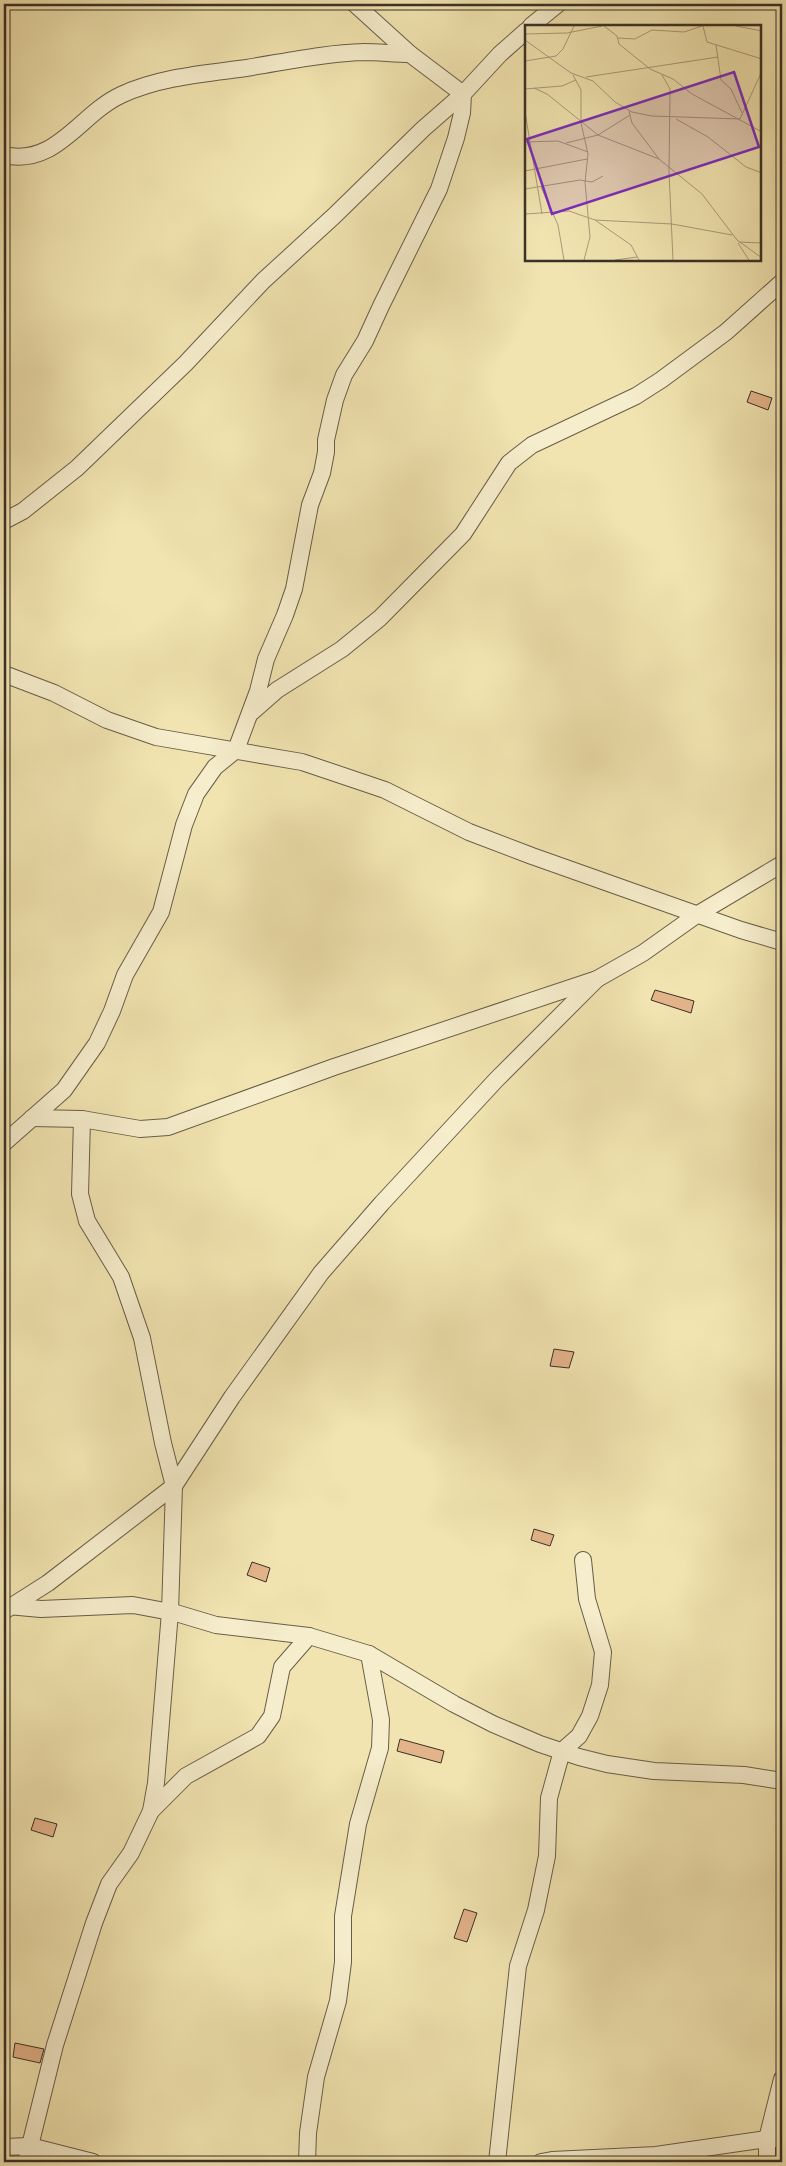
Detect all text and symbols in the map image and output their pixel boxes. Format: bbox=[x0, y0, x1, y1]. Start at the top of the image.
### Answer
inset map bbox=[525, 25, 761, 261]

